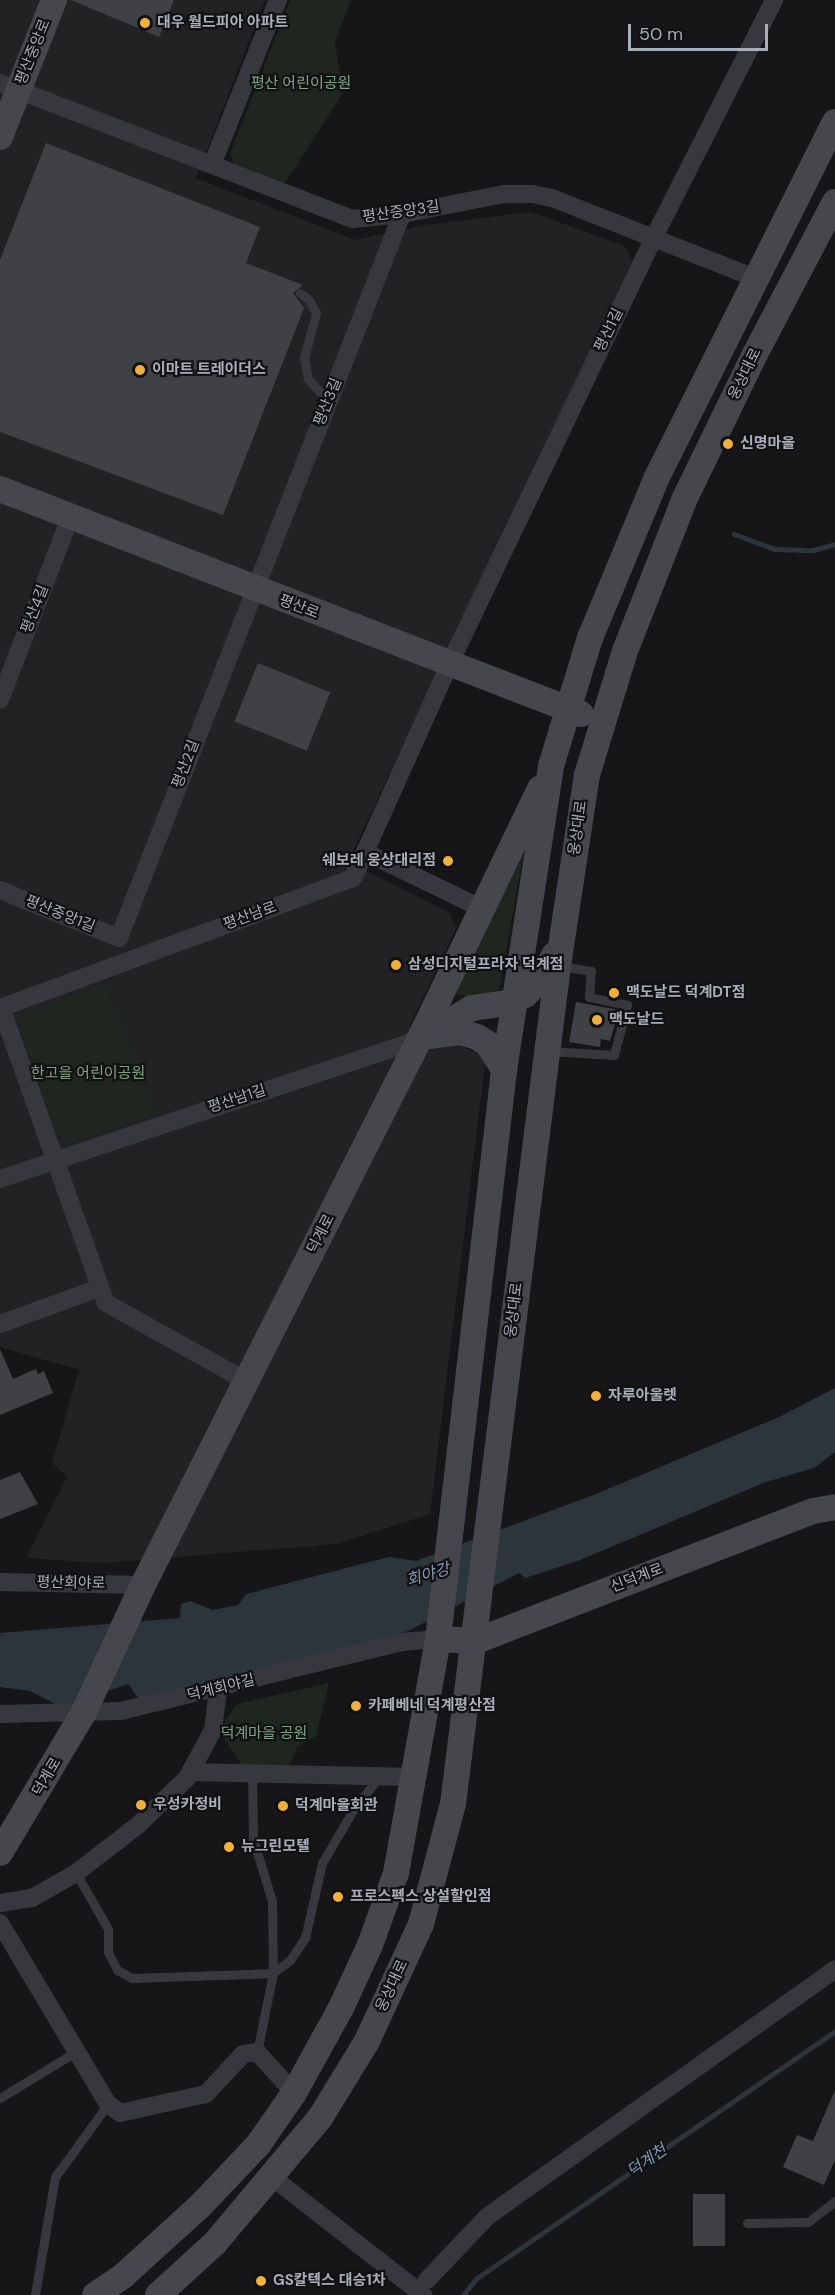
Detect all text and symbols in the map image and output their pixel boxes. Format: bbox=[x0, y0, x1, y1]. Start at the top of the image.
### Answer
scale bar bbox=[631, 12, 770, 50]
place label: 대우 월드피아 아파트 bbox=[157, 14, 288, 32]
marker: 대우 월드피아 아파트 bbox=[138, 16, 152, 30]
street label: 평산중앙로 bbox=[12, 17, 54, 87]
text: 50 m bbox=[639, 22, 683, 46]
park label: 평산 어린이공원 bbox=[251, 75, 351, 93]
street label: 평산중앙3길 bbox=[361, 198, 441, 226]
street label: 평산1길 bbox=[591, 305, 627, 355]
street label: 웅상대로 bbox=[725, 345, 765, 403]
place label: 이마트 트레이더스 bbox=[152, 361, 266, 379]
marker: 이마트 트레이더스 bbox=[133, 363, 147, 377]
street label: 평산3길 bbox=[310, 375, 346, 429]
place label: 신명마을 bbox=[740, 435, 795, 453]
marker: 신명마을 bbox=[721, 437, 735, 451]
street label: 평산4길 bbox=[18, 582, 52, 636]
street label: 평산로 bbox=[276, 591, 322, 623]
street label: 평산2길 bbox=[169, 737, 203, 791]
street label: 웅상대로 bbox=[565, 799, 591, 857]
place label: 쉐보레 웅상대리점 bbox=[322, 852, 436, 870]
marker: 쉐보레 웅상대리점 bbox=[441, 854, 455, 868]
street label: 평산중앙1길 bbox=[22, 892, 98, 936]
street label: 평산남로 bbox=[221, 898, 279, 934]
place label: 삼성디지털프라자 덕계점 bbox=[408, 956, 563, 974]
marker: 삼성디지털프라자 덕계점 bbox=[389, 958, 403, 972]
place label: 맥도날드 덕계DT점 bbox=[626, 984, 745, 1002]
marker: 맥도날드 덕계DT점 bbox=[607, 986, 621, 1000]
place label: 맥도날드 bbox=[609, 1011, 664, 1029]
marker: 맥도날드 bbox=[590, 1013, 604, 1027]
park label: 한고을 어린이공원 bbox=[31, 1065, 145, 1083]
street label: 평산남1길 bbox=[206, 1081, 268, 1117]
street label: 덕계로 bbox=[304, 1211, 338, 1257]
street label: 웅상대로 bbox=[502, 1282, 526, 1338]
place label: 자루아울렛 bbox=[608, 1387, 677, 1405]
marker: 자루아울렛 bbox=[589, 1389, 603, 1403]
water label: 회야강 bbox=[404, 1559, 452, 1591]
street label: 신덕계로 bbox=[608, 1560, 666, 1596]
street label: 평산회야로 bbox=[36, 1573, 106, 1593]
street label: 덕계회야길 bbox=[185, 1671, 257, 1705]
place label: 카페베네 덕계평산점 bbox=[368, 1697, 496, 1715]
marker: 카페베네 덕계평산점 bbox=[349, 1699, 363, 1713]
park label: 덕계마을 공원 bbox=[221, 1725, 307, 1743]
street label: 덕계로 bbox=[29, 1755, 65, 1799]
place label: 우성카정비 bbox=[153, 1796, 222, 1814]
place label: 덕계마을회관 bbox=[295, 1797, 378, 1815]
marker: 우성카정비 bbox=[134, 1798, 148, 1812]
marker: 덕계마을회관 bbox=[276, 1799, 290, 1813]
place label: 뉴그린모텔 bbox=[241, 1838, 310, 1856]
marker: 뉴그린모텔 bbox=[222, 1840, 236, 1854]
place label: 프로스펙스 상설할인점 bbox=[350, 1888, 492, 1906]
marker: 프로스펙스 상설할인점 bbox=[331, 1890, 345, 1904]
street label: 웅상대로 bbox=[372, 1957, 412, 2015]
water label: 덕계천 bbox=[623, 2140, 671, 2182]
place label: GS칼텍스 대승1차 bbox=[273, 2272, 386, 2290]
marker: GS칼텍스 대승1차 bbox=[254, 2274, 268, 2288]

